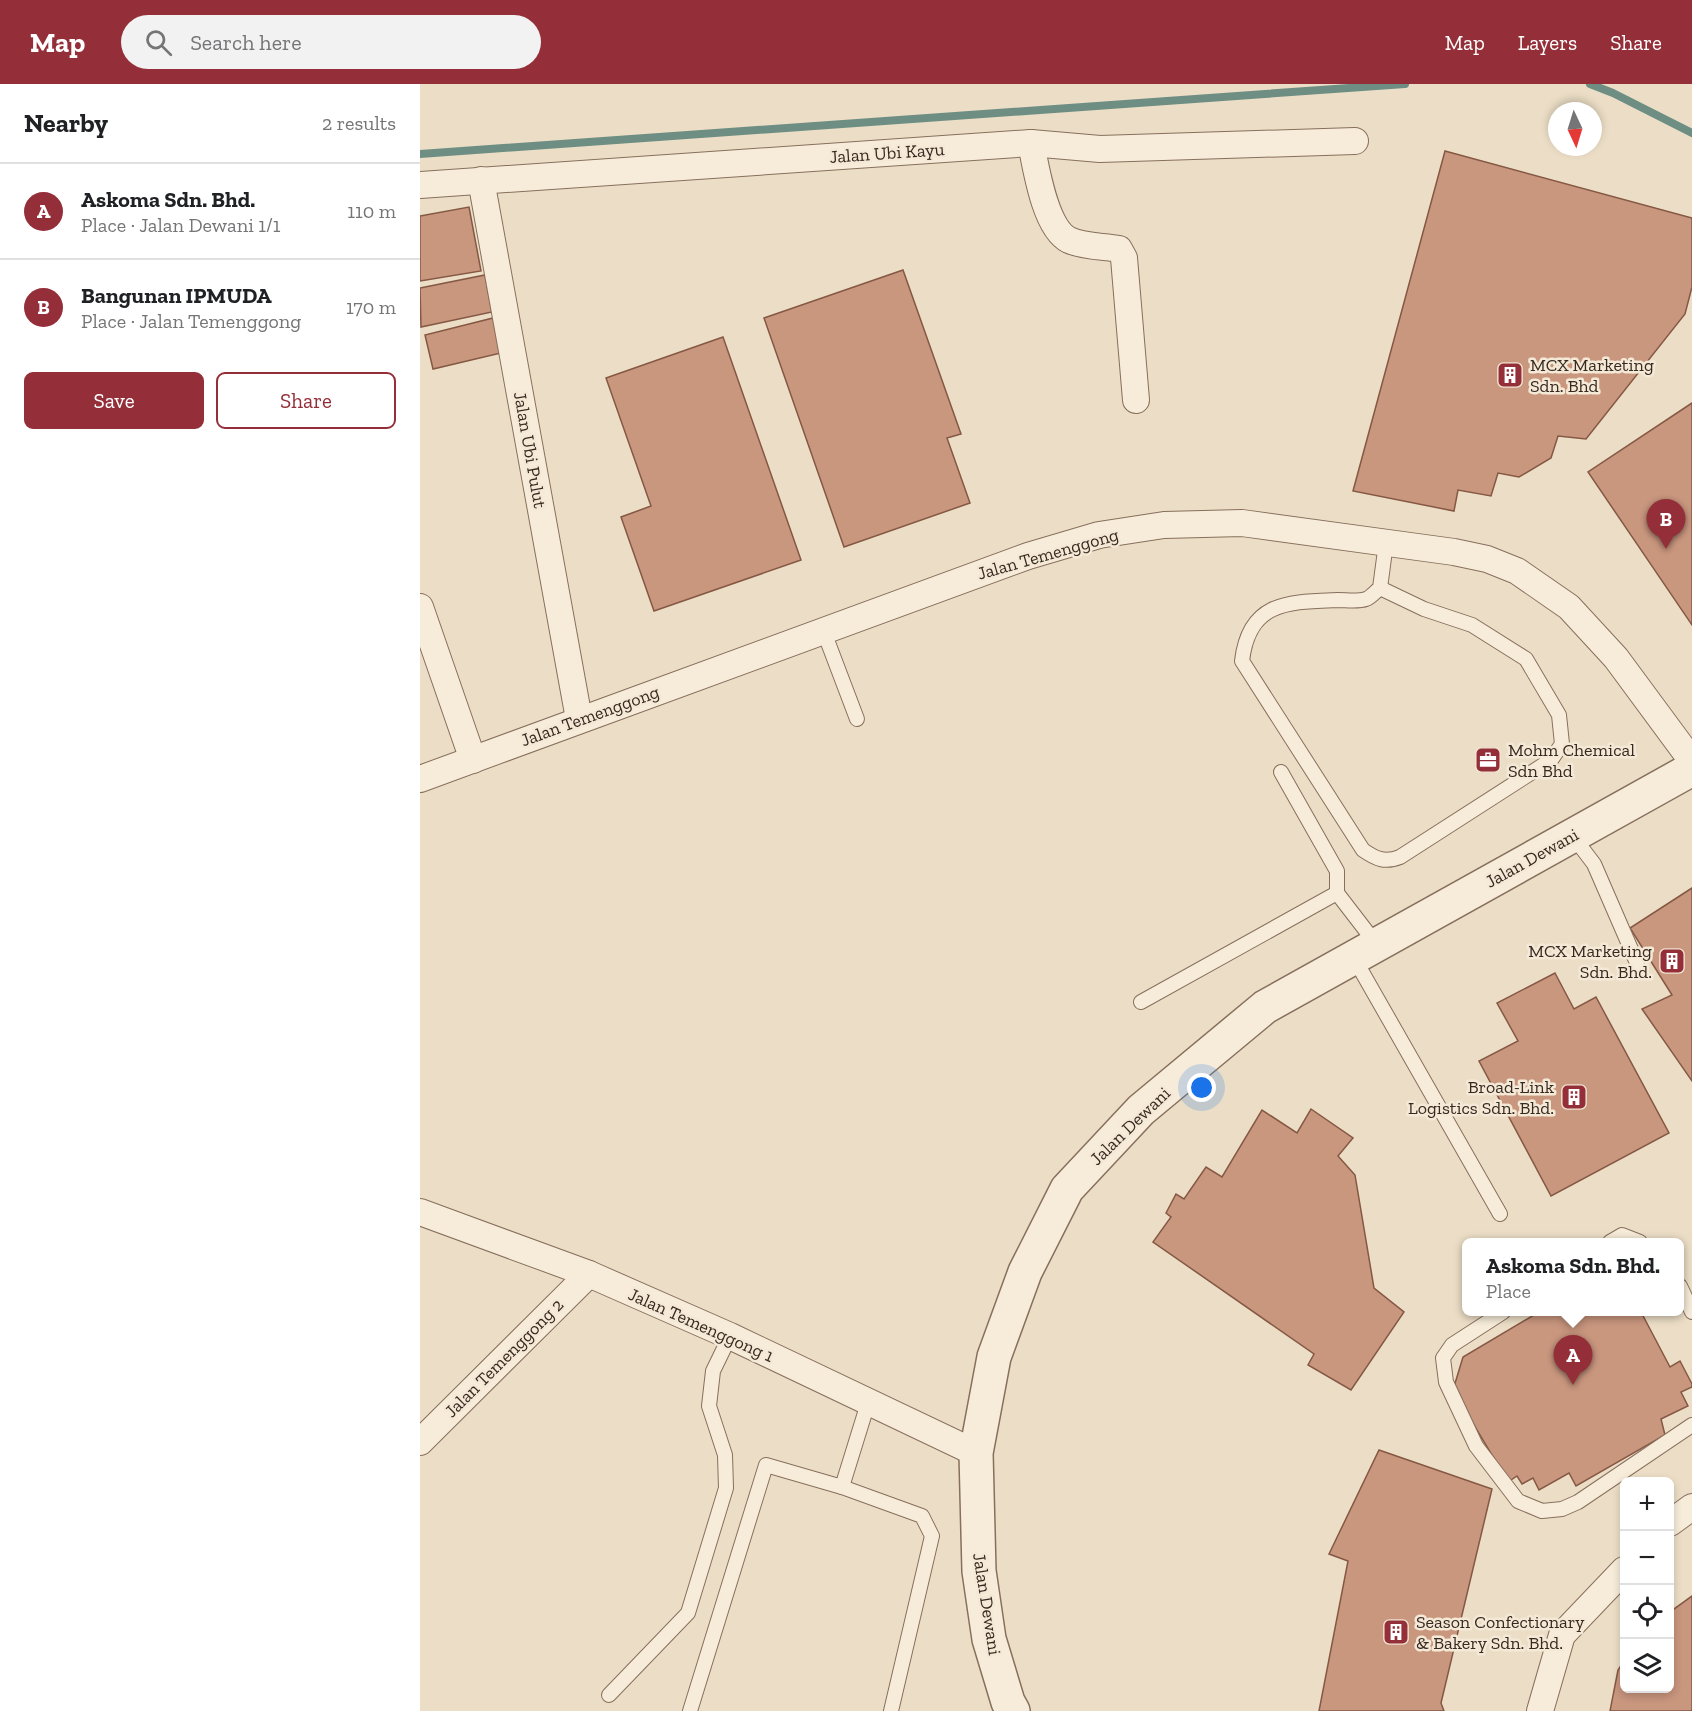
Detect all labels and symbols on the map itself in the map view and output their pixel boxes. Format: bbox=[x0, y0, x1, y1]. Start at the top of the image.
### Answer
north arrow bbox=[1548, 102, 1602, 156]
street label: Jalan Ubi Kayu bbox=[829, 138, 945, 168]
place label: MCX Marketing Sdn. Bhd bbox=[1530, 354, 1654, 397]
building icon: MCX Marketing Sdn. Bhd bbox=[1495, 360, 1525, 390]
street label: Jalan Ubi Pulut bbox=[509, 390, 551, 510]
pin: B bbox=[1646, 500, 1686, 549]
street label: Jalan Temenggong bbox=[975, 523, 1121, 585]
street label: Jalan Temenggong bbox=[518, 681, 662, 751]
place label: Mohm Chemical Sdn Bhd bbox=[1508, 739, 1635, 782]
office icon: Mohm Chemical Sdn Bhd bbox=[1473, 745, 1503, 775]
street label: Jalan Dewani bbox=[1482, 823, 1582, 893]
place label: MCX Marketing Sdn. Bhd. bbox=[1528, 940, 1652, 983]
building icon: MCX Marketing Sdn. Bhd. bbox=[1657, 946, 1687, 976]
your location bbox=[1187, 1073, 1216, 1102]
place label: Broad-Link Logistics Sdn. Bhd. bbox=[1408, 1076, 1555, 1119]
street label: Jalan Dewani bbox=[1085, 1082, 1175, 1170]
building icon: Broad-Link Logistics Sdn. Bhd. bbox=[1559, 1082, 1589, 1112]
street label: Jalan Temenggong 1 bbox=[625, 1283, 777, 1367]
street label: Jalan Temenggong 2 bbox=[440, 1294, 568, 1422]
pin: A bbox=[1554, 1336, 1592, 1385]
street label: Jalan Dewani bbox=[968, 1551, 1006, 1657]
place label: Season Confectionary & Bakery Sdn. Bhd. bbox=[1416, 1611, 1585, 1654]
building icon: Season Confectionary & Bakery Sdn. Bhd. bbox=[1381, 1617, 1411, 1647]

